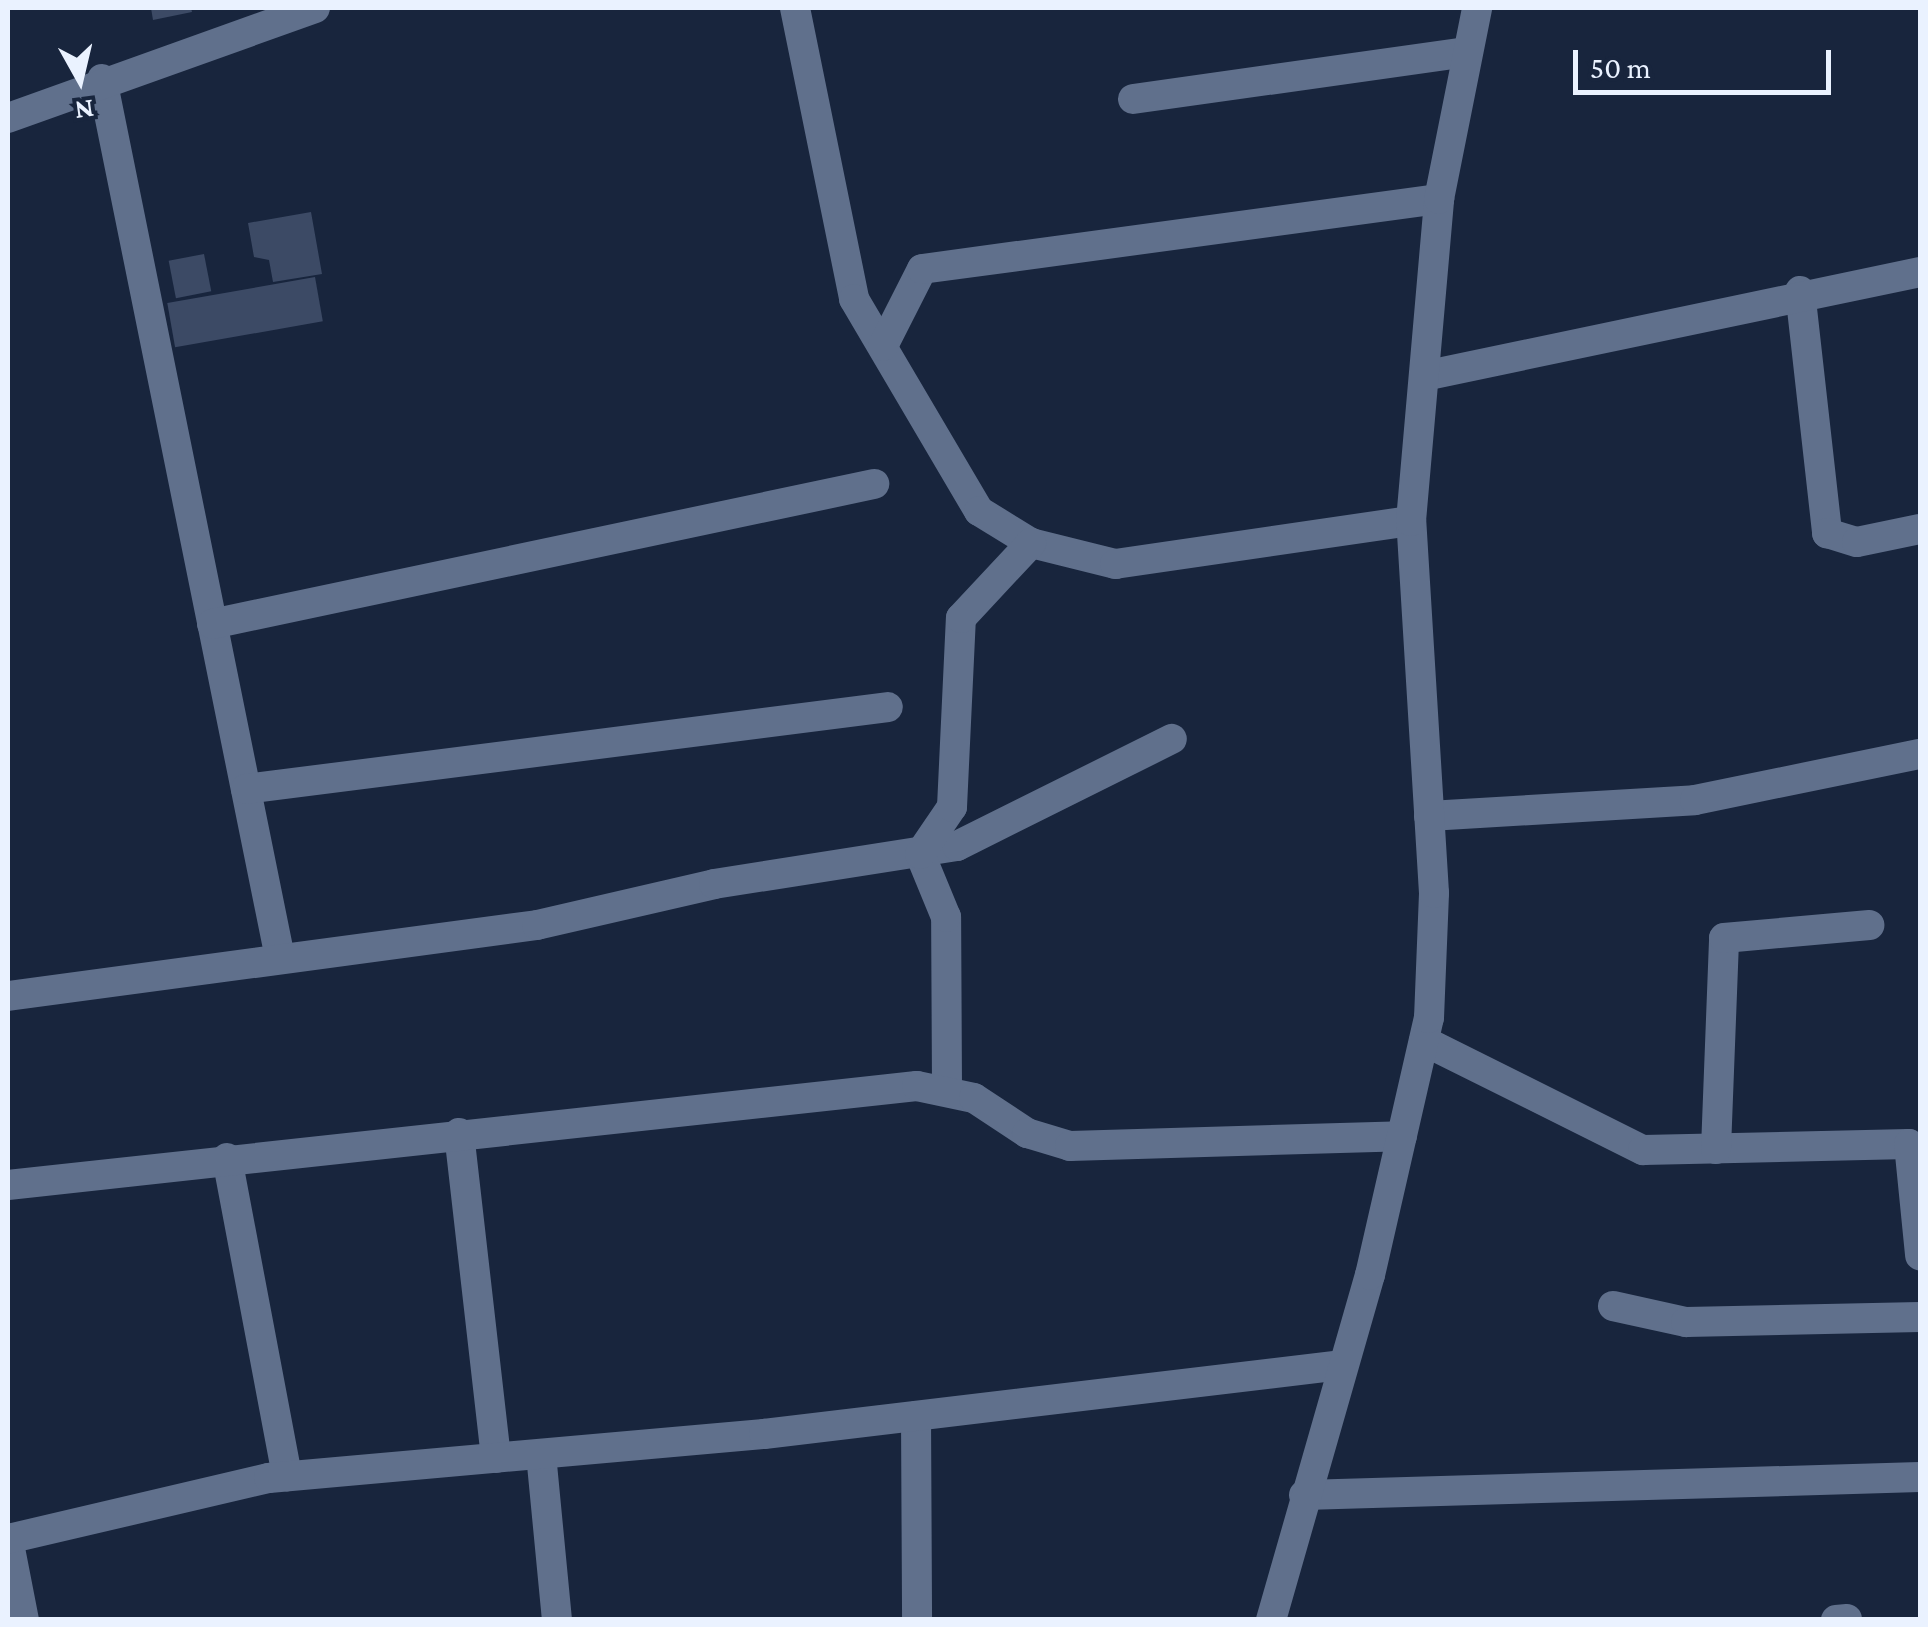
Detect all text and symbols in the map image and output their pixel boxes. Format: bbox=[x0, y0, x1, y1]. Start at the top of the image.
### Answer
north arrow bbox=[30, 30, 130, 130]
scale bar bbox=[1578, 30, 1836, 92]
text: 50 m bbox=[1590, 51, 1651, 84]
text: N bbox=[73, 94, 96, 127]

